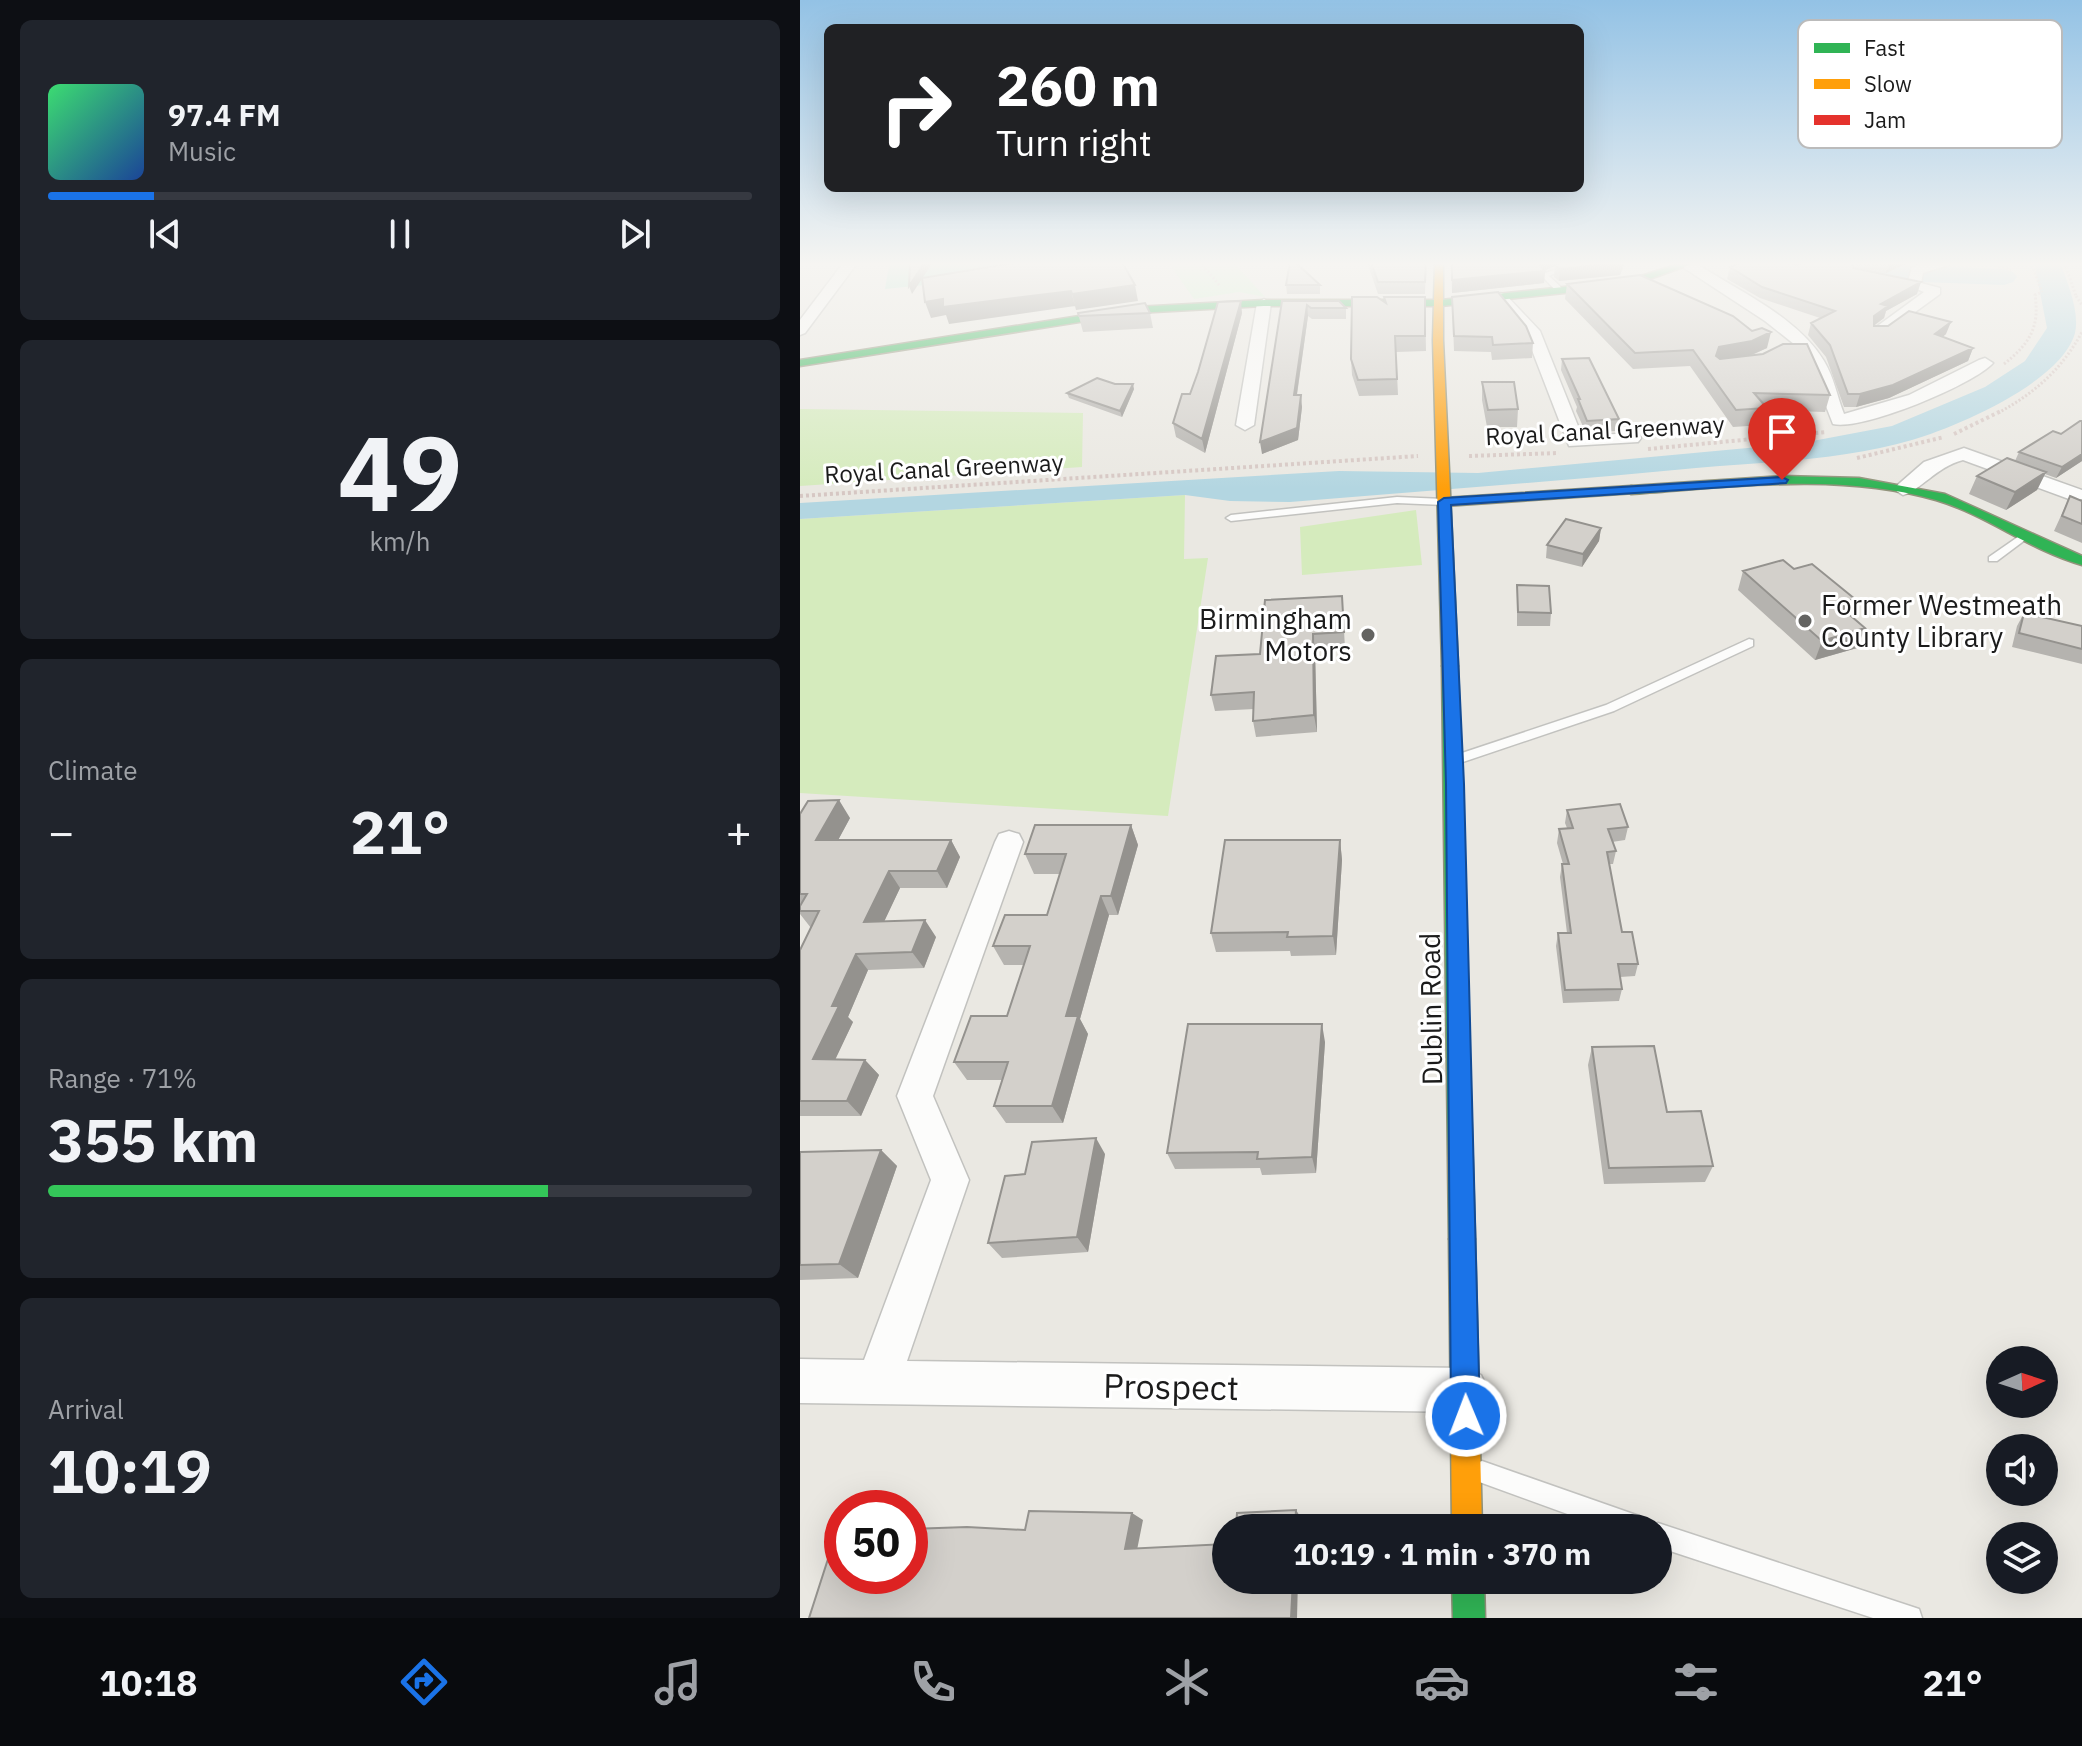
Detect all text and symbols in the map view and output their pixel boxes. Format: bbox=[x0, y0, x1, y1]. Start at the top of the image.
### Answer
legend bbox=[1798, 20, 2062, 148]
text: Fast bbox=[1864, 33, 1905, 62]
text: 260 m bbox=[996, 49, 1160, 121]
icon: right bbox=[864, 56, 968, 160]
text: Slow bbox=[1864, 69, 1912, 98]
text: 97.4 FM bbox=[168, 95, 281, 134]
text: Jam bbox=[1864, 105, 1906, 134]
text: Turn right bbox=[996, 119, 1152, 166]
text: Music bbox=[168, 134, 236, 168]
icon: previous bbox=[143, 212, 187, 256]
icon: pause bbox=[378, 212, 422, 256]
icon: next bbox=[613, 212, 657, 256]
pin bbox=[1748, 398, 1816, 480]
text: 49 bbox=[338, 404, 462, 540]
street label: Royal Canal Greenway bbox=[1485, 408, 1725, 452]
icon: arrive bbox=[1760, 410, 1804, 454]
street label: Royal Canal Greenway bbox=[824, 446, 1064, 490]
text: km/h bbox=[369, 524, 431, 558]
place label: Former Westmeath County Library bbox=[1821, 586, 2062, 655]
place label: Birmingham Motors bbox=[1199, 600, 1352, 669]
marker: Former Westmeath County Library bbox=[1796, 612, 1814, 630]
marker: Birmingham Motors bbox=[1359, 626, 1377, 644]
text: Climate bbox=[48, 753, 138, 787]
text: 21° bbox=[350, 792, 450, 871]
text: − bbox=[48, 803, 74, 860]
text: + bbox=[726, 803, 752, 860]
street label: Dublin Road bbox=[1411, 932, 1450, 1086]
text: Range · 71% bbox=[48, 1061, 197, 1095]
text: 355 km bbox=[48, 1100, 258, 1179]
north arrow bbox=[1986, 1346, 2058, 1418]
map controls bbox=[1986, 1346, 2058, 1594]
street label: Prospect bbox=[1103, 1363, 1239, 1409]
position arrow bbox=[1424, 1374, 1508, 1458]
text: Arrival bbox=[48, 1392, 124, 1426]
text: 10:19 bbox=[48, 1431, 212, 1510]
button: sound bbox=[1986, 1434, 2058, 1506]
speed limit sign: 50 bbox=[824, 1490, 928, 1594]
button: layers bbox=[1986, 1522, 2058, 1594]
text: 10:19 · 1 min · 370 m bbox=[1293, 1534, 1591, 1573]
icon: directions bbox=[396, 1654, 452, 1710]
icon: music bbox=[650, 1654, 706, 1710]
icon: phone bbox=[905, 1654, 961, 1710]
icon: climate bbox=[1159, 1654, 1215, 1710]
icon: car bbox=[1414, 1654, 1470, 1710]
icon: filters bbox=[1668, 1654, 1724, 1710]
text: 10:18 bbox=[99, 1659, 198, 1706]
text: 21° bbox=[1923, 1659, 1983, 1706]

